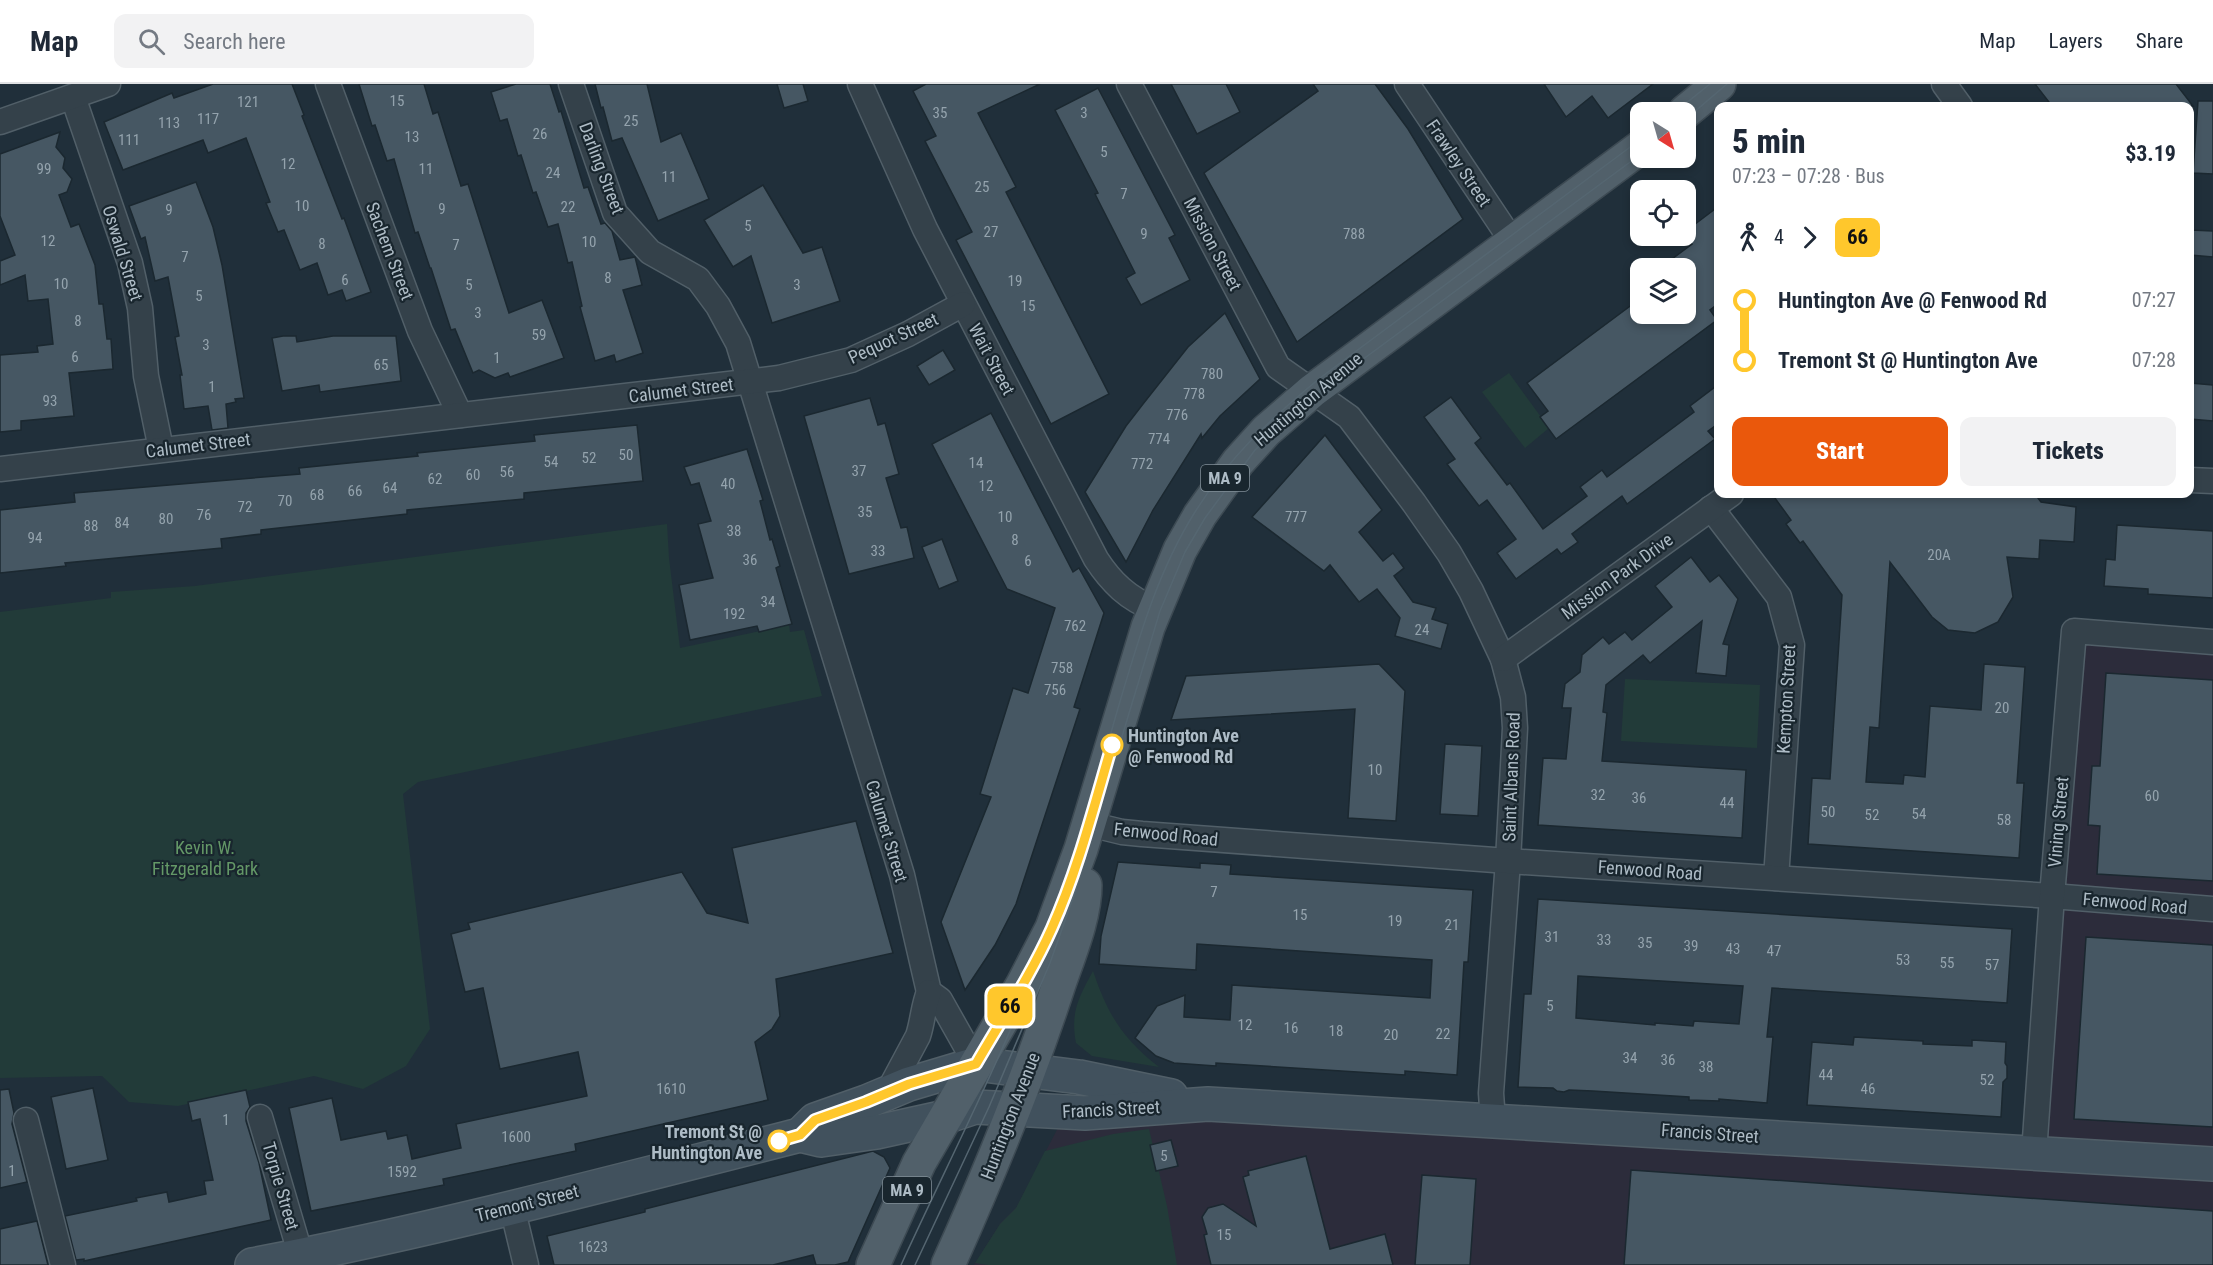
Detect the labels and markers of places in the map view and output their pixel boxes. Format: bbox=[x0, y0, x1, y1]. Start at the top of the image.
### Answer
place label: Huntington Ave @ Fenwood Rd bbox=[1128, 725, 1239, 767]
marker: Huntington Ave @ Fenwood Rd bbox=[1101, 734, 1123, 756]
place label: Tremont St @ Huntington Ave bbox=[651, 1121, 762, 1163]
marker: Tremont St @ Huntington Ave bbox=[768, 1130, 790, 1152]

